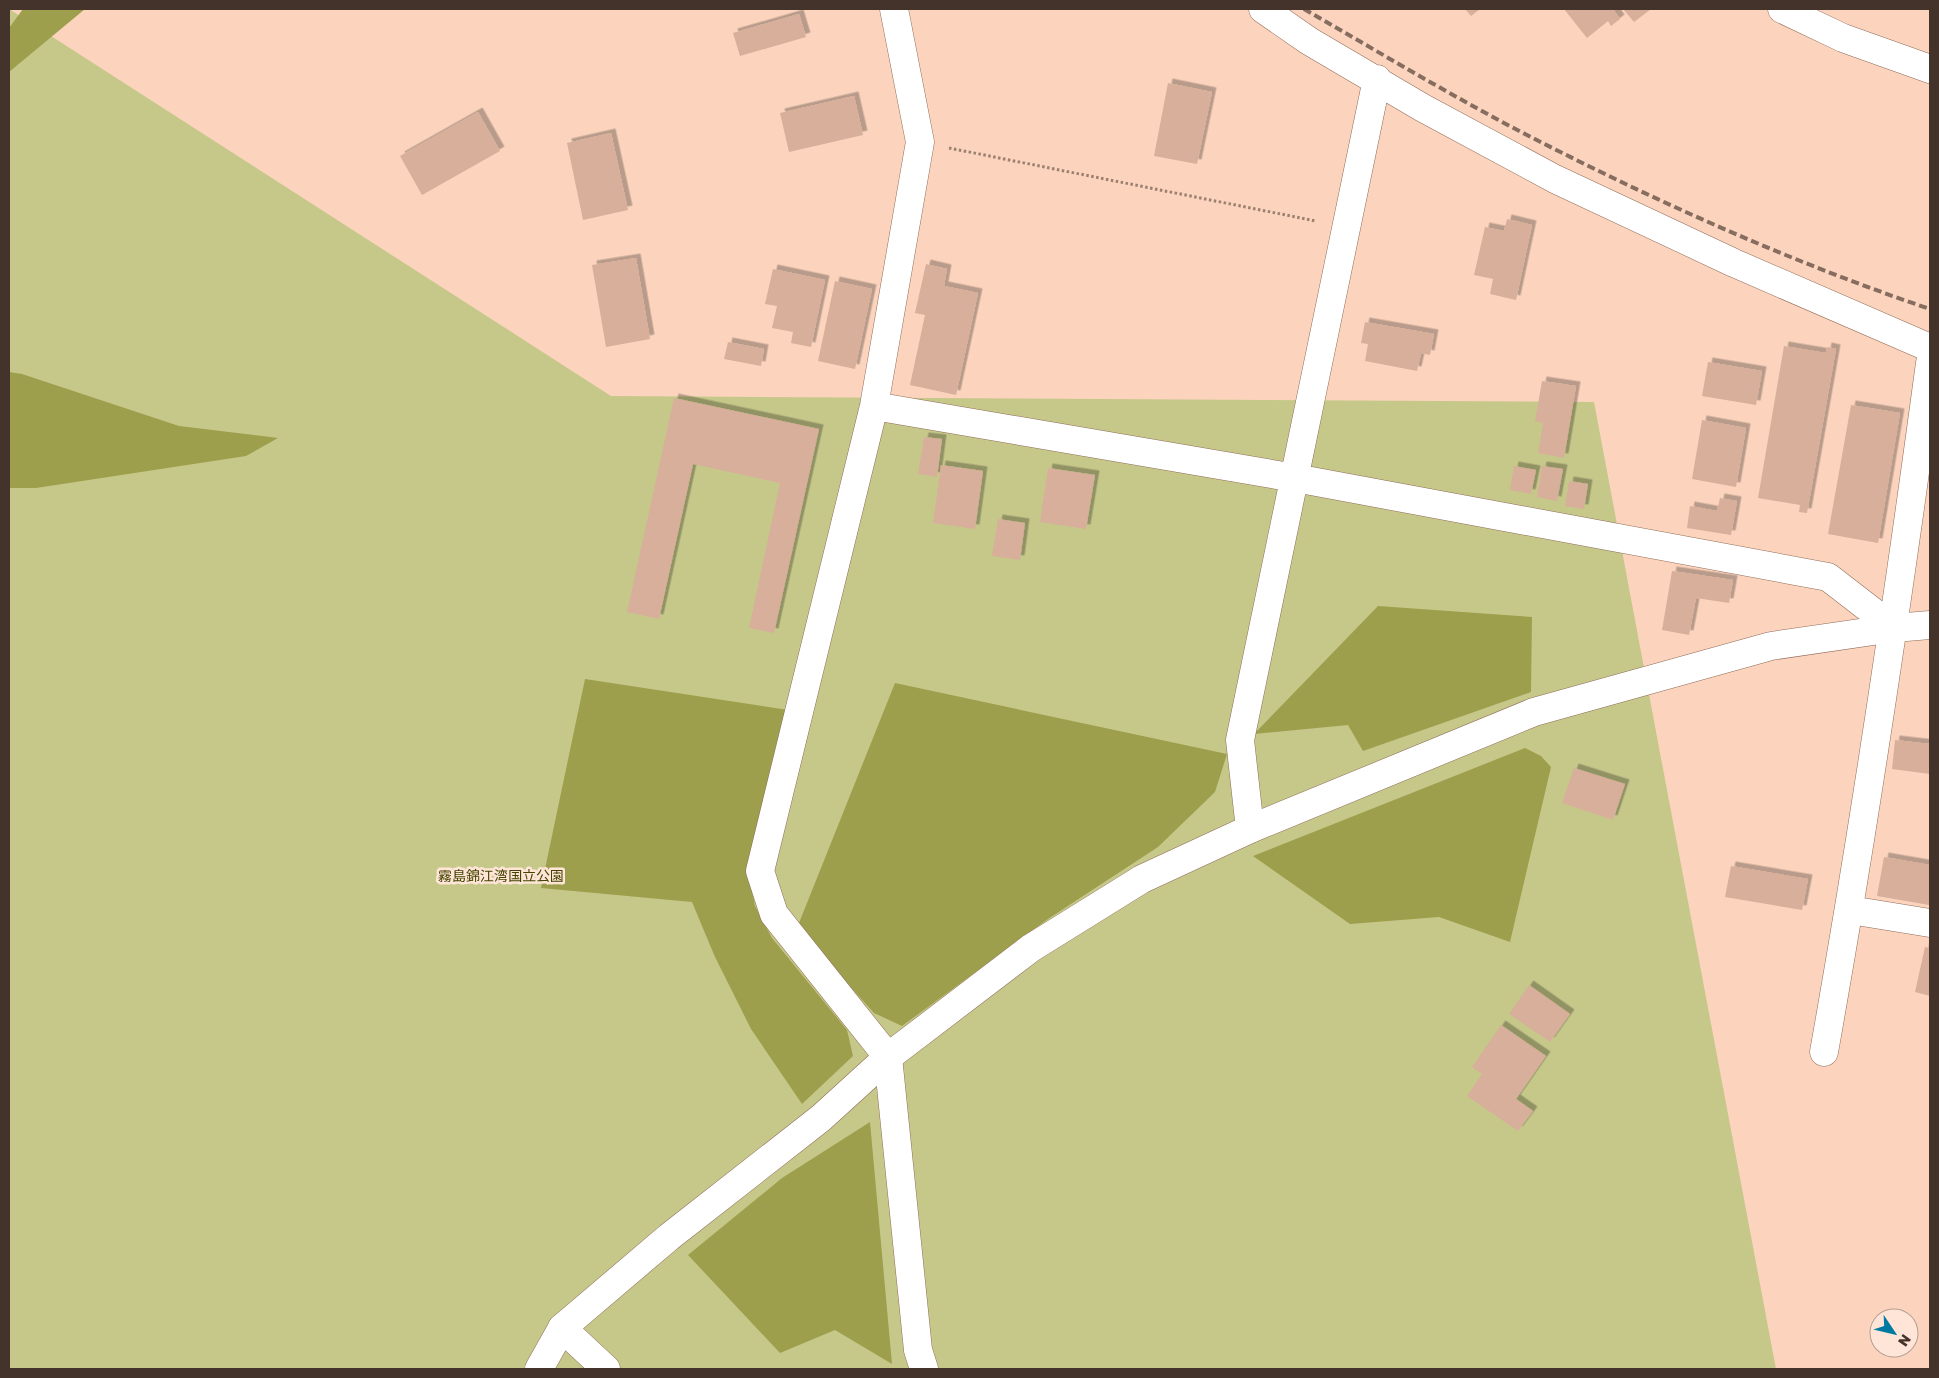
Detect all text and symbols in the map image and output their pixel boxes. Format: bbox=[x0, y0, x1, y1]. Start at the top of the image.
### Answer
park label: 霧島錦江湾国立公園 bbox=[438, 867, 564, 884]
north arrow bbox=[1869, 1308, 1919, 1358]
text: N bbox=[1895, 1332, 1915, 1350]

